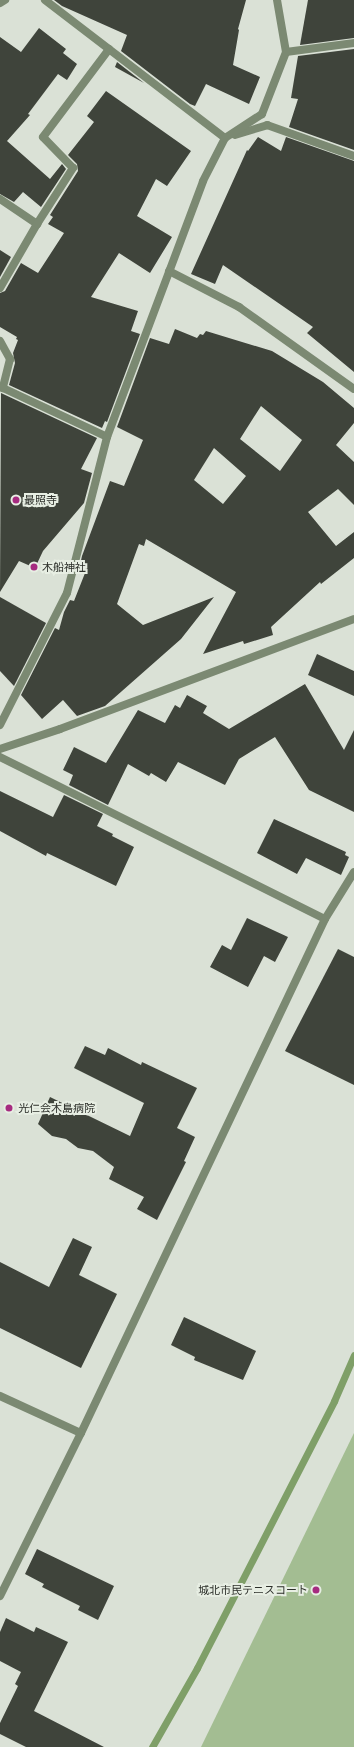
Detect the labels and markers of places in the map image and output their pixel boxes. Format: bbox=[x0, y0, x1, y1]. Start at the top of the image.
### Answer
place label: 最照寺 bbox=[24, 493, 57, 507]
marker: 最照寺 bbox=[11, 495, 21, 505]
place label: 木船神社 bbox=[42, 560, 86, 574]
marker: 木船神社 bbox=[29, 562, 39, 572]
place label: 光仁会木島病院 bbox=[18, 1101, 95, 1115]
marker: 光仁会木島病院 bbox=[3, 1102, 15, 1114]
place label: 城北市民テニスコート bbox=[198, 1583, 308, 1597]
marker: 城北市民テニスコート bbox=[311, 1585, 321, 1595]

